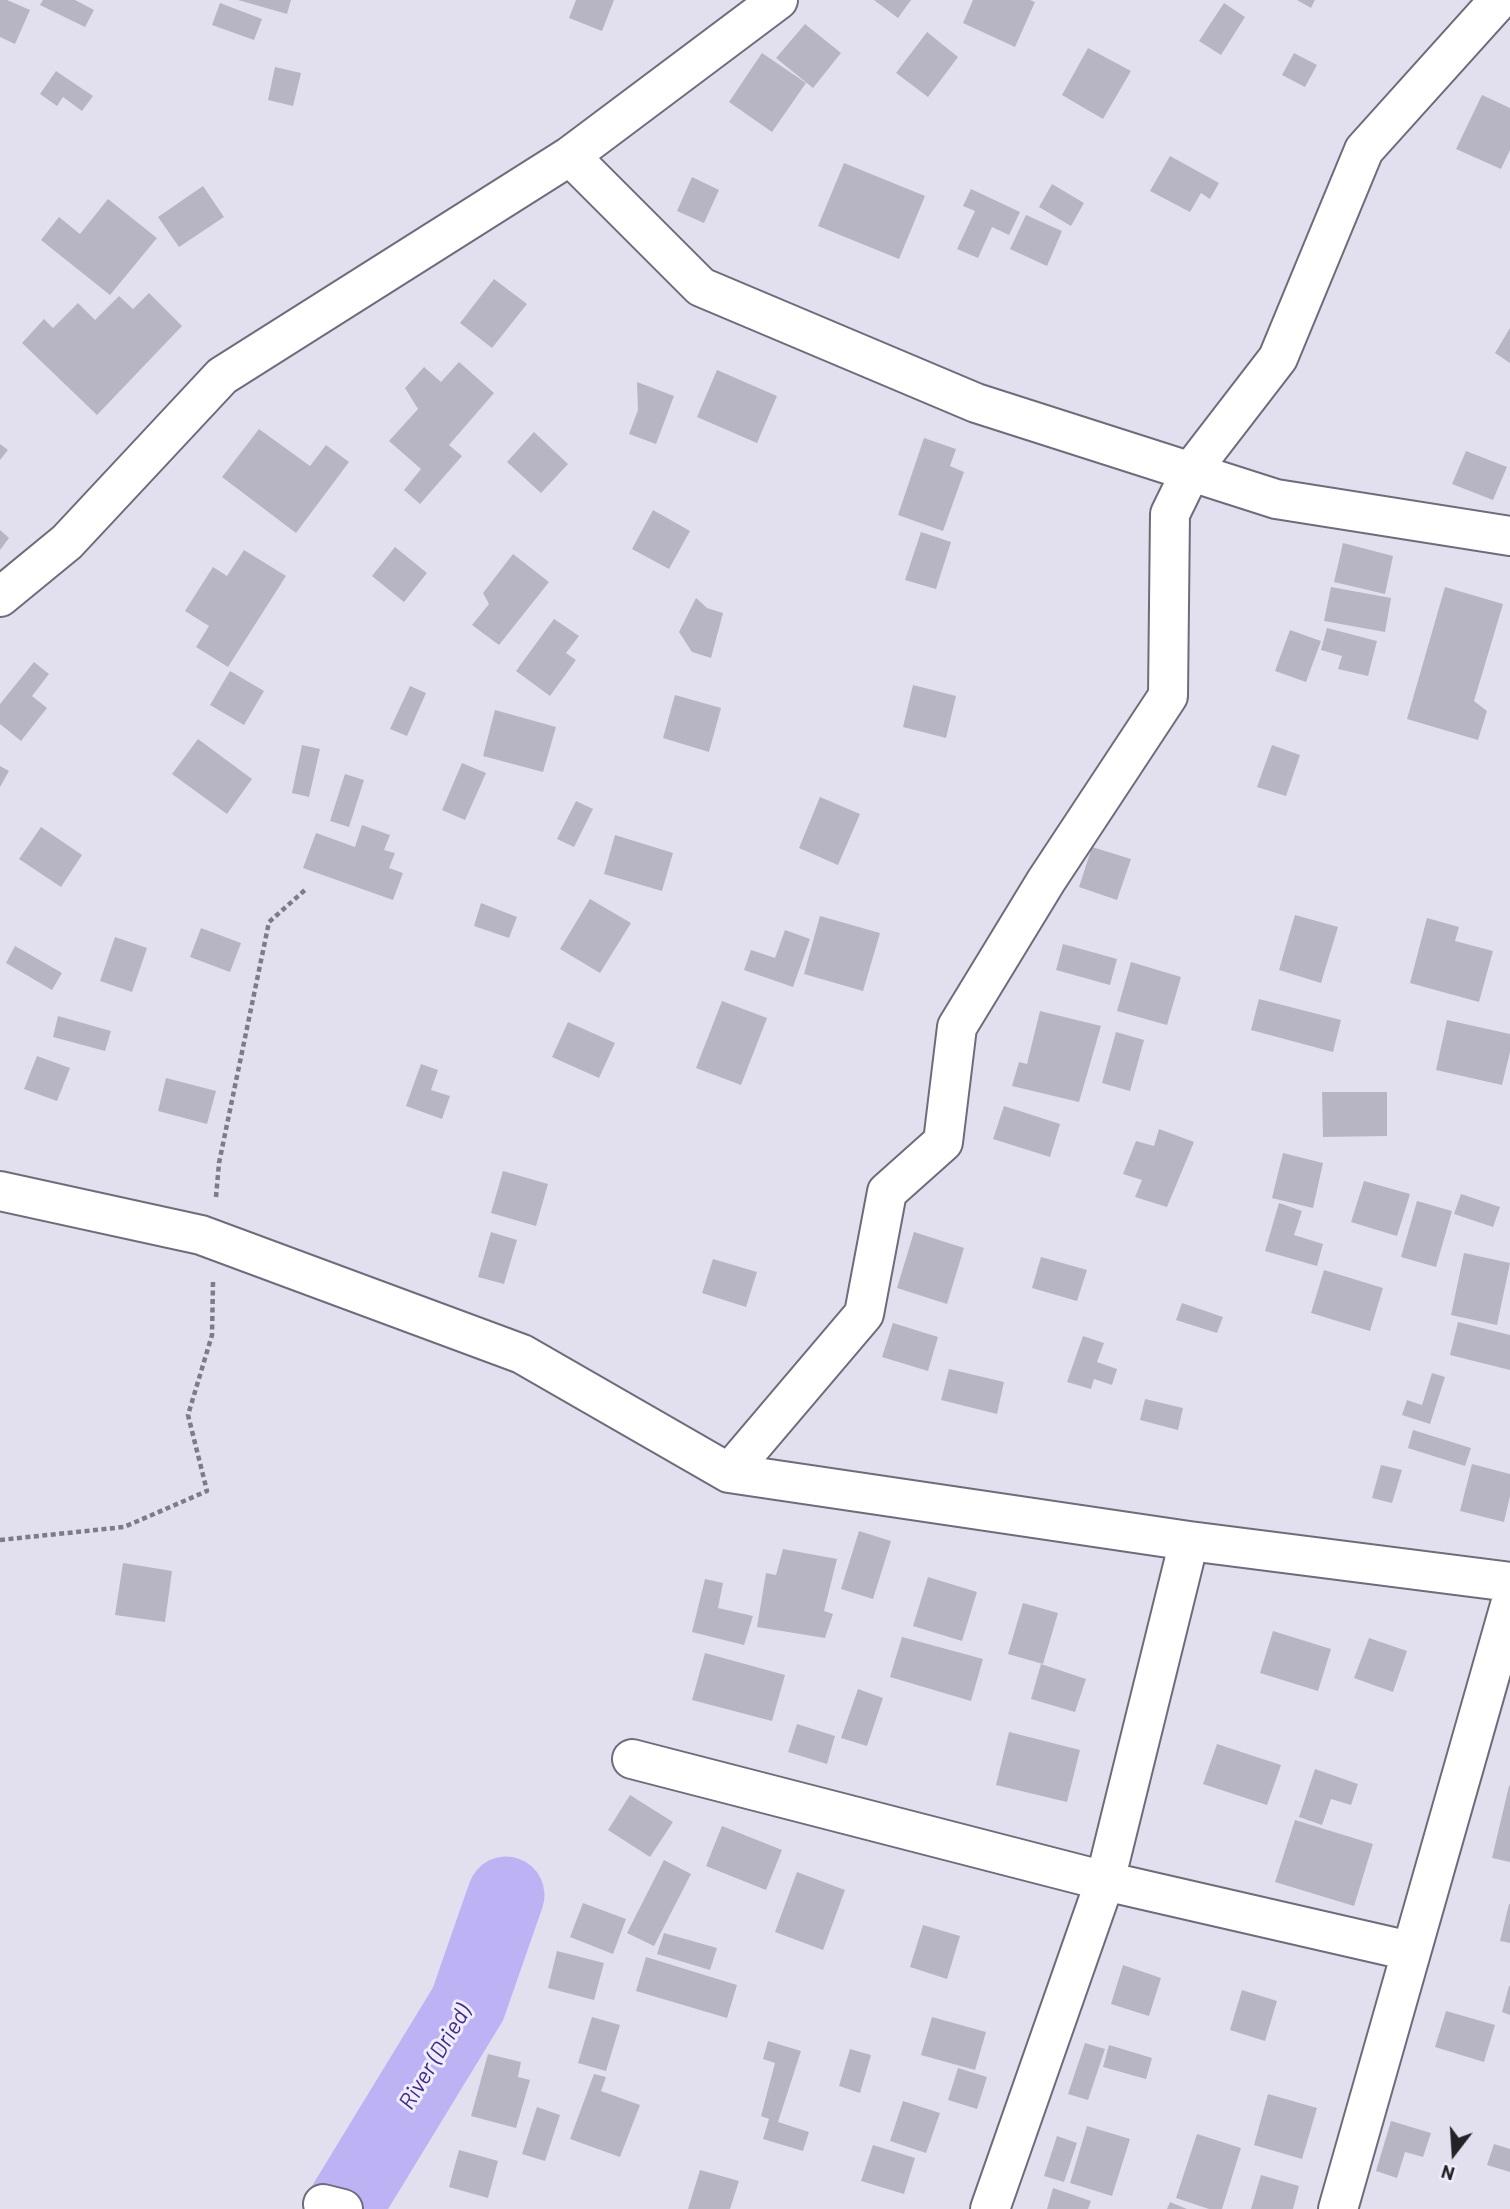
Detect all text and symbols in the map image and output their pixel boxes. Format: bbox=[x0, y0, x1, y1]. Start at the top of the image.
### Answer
water label: River (Dried) bbox=[393, 2000, 477, 2114]
north arrow bbox=[1419, 2118, 1489, 2188]
text: N bbox=[1438, 2161, 1457, 2186]

